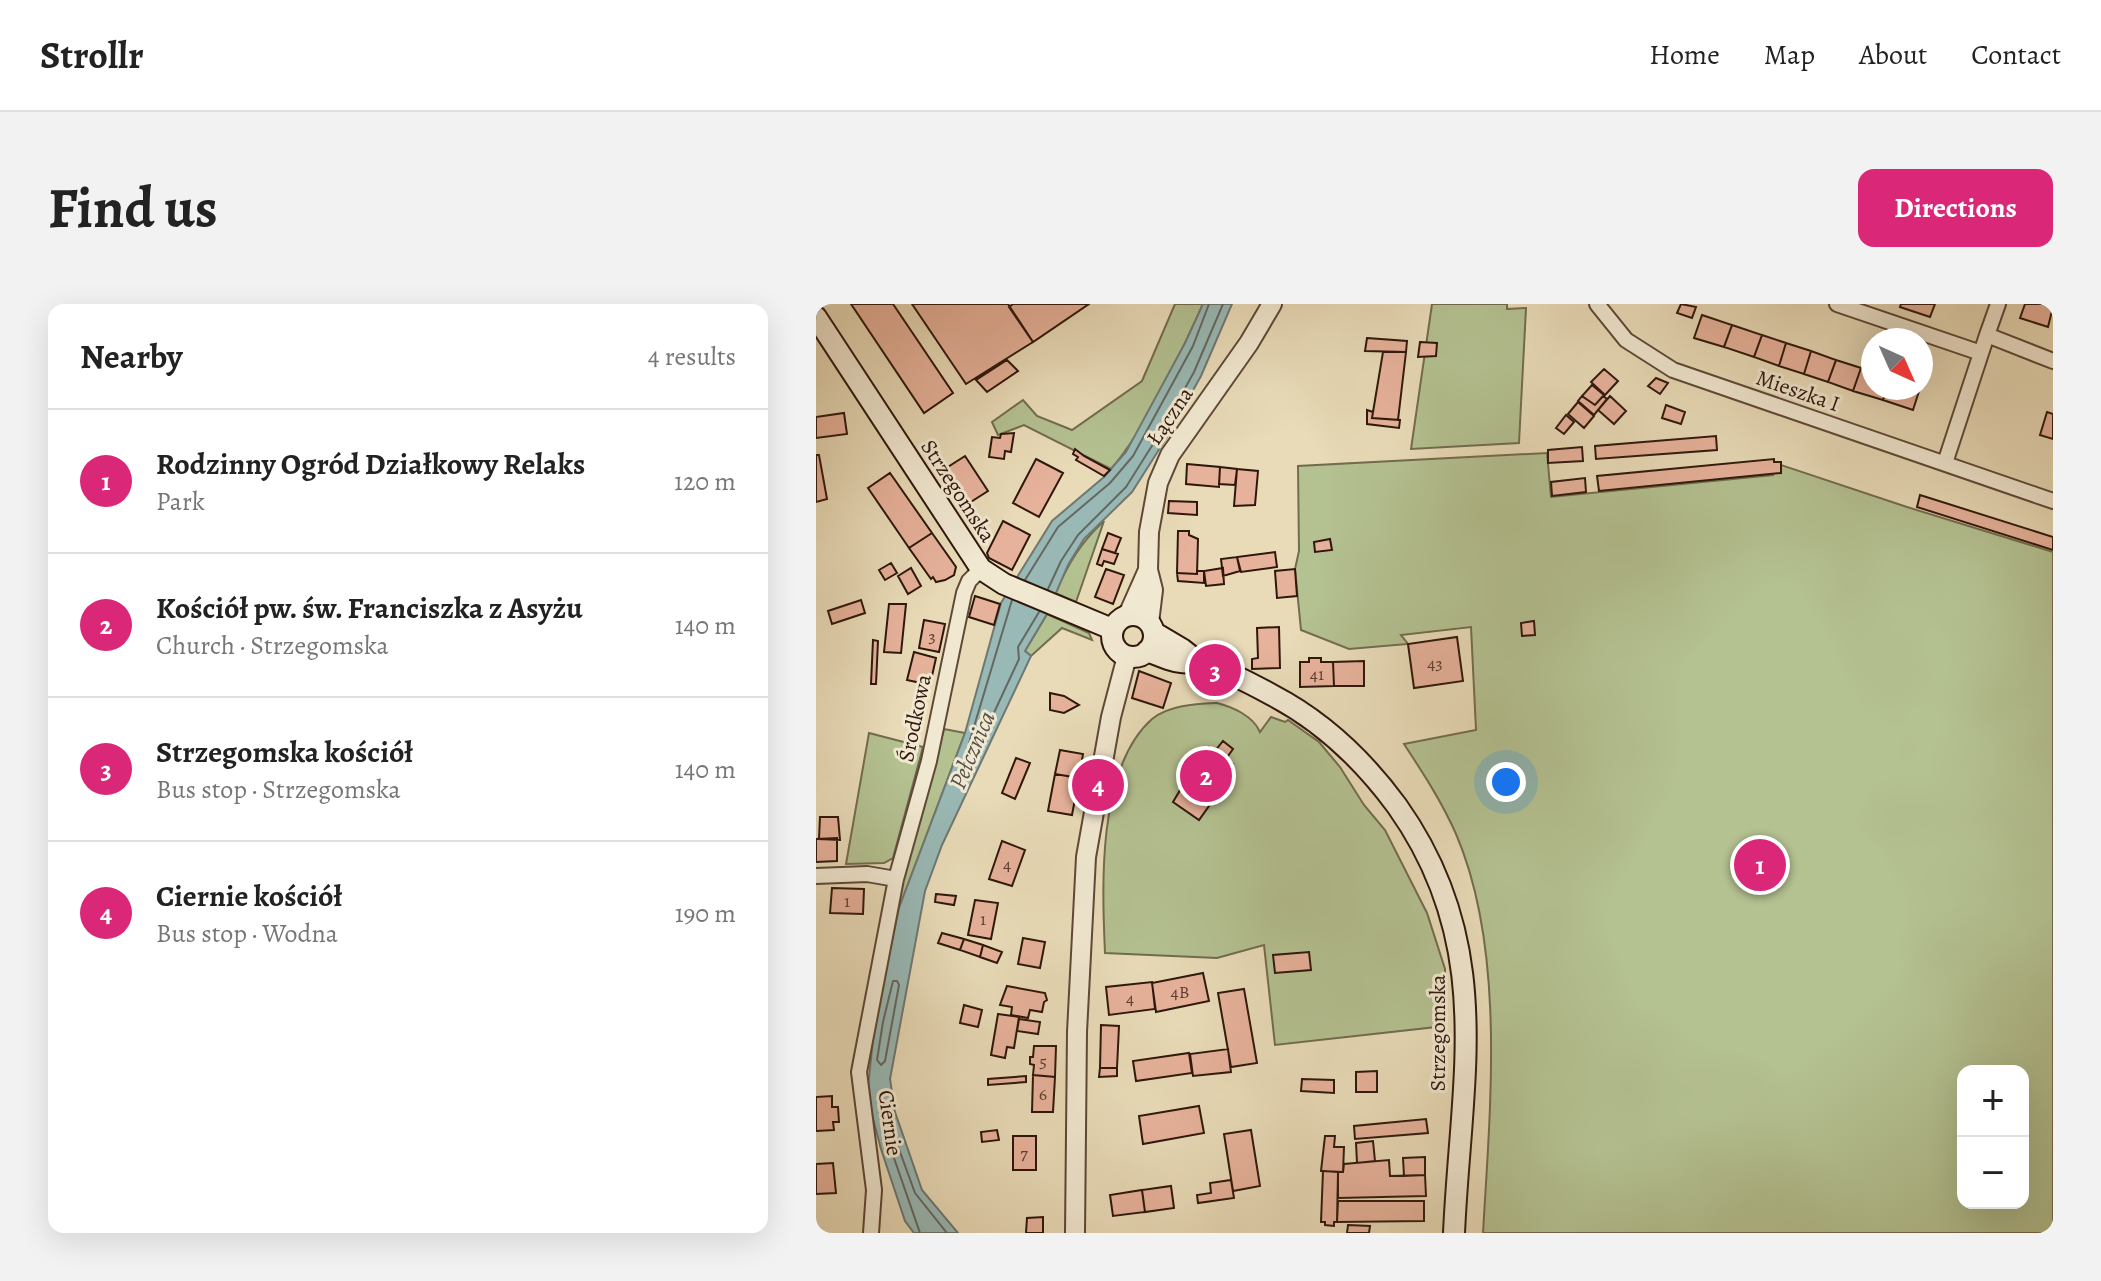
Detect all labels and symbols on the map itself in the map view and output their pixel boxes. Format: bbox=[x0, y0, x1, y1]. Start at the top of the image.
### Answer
north arrow bbox=[1861, 328, 1933, 400]
street label: Mieszka I bbox=[1752, 363, 1844, 419]
street label: Łączna bbox=[1140, 380, 1201, 451]
street label: Strzegomska bbox=[914, 434, 1003, 549]
house number: 3 bbox=[928, 624, 936, 648]
pin: 3 bbox=[1189, 640, 1241, 700]
house number: 43 bbox=[1427, 651, 1443, 675]
house number: 41 bbox=[1310, 662, 1324, 686]
street label: Środkowa bbox=[891, 671, 939, 765]
water label: Pełcznica bbox=[941, 706, 1003, 794]
pin: 2 bbox=[1180, 746, 1232, 806]
pin: 4 bbox=[1072, 755, 1124, 815]
your location bbox=[1486, 762, 1526, 802]
pin: 1 bbox=[1734, 835, 1786, 895]
house number: 4 bbox=[1003, 852, 1011, 876]
house number: 1 bbox=[844, 889, 850, 913]
house number: 1 bbox=[980, 907, 986, 931]
street label: Strzegomska bbox=[1423, 974, 1453, 1091]
house number: 4B bbox=[1171, 980, 1189, 1004]
house number: 4 bbox=[1126, 986, 1134, 1010]
house number: 5 bbox=[1039, 1049, 1047, 1073]
house number: 6 bbox=[1039, 1082, 1047, 1106]
street label: Ciernie bbox=[871, 1088, 909, 1158]
house number: 7 bbox=[1020, 1141, 1028, 1165]

